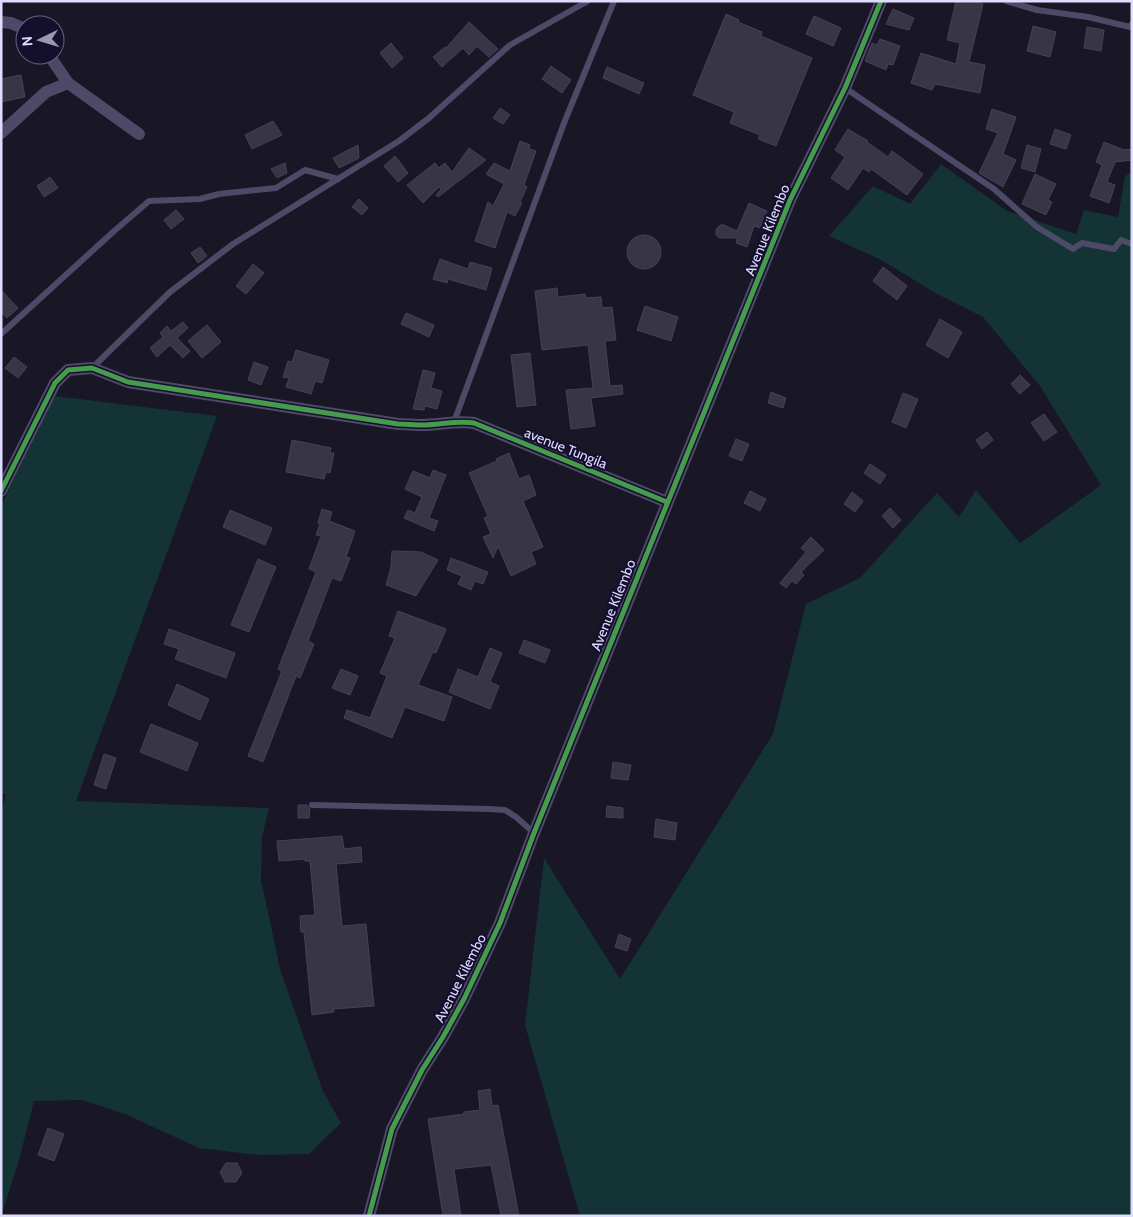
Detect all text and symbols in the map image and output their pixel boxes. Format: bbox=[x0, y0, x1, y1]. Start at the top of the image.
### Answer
north arrow bbox=[15, 15, 65, 65]
text: N bbox=[18, 35, 36, 47]
street label: Avenue Kilembo bbox=[741, 181, 794, 278]
street label: avenue Tungila bbox=[522, 423, 610, 473]
street label: Avenue Kilembo bbox=[587, 556, 640, 653]
street label: Avenue Kilembo bbox=[430, 930, 490, 1025]

